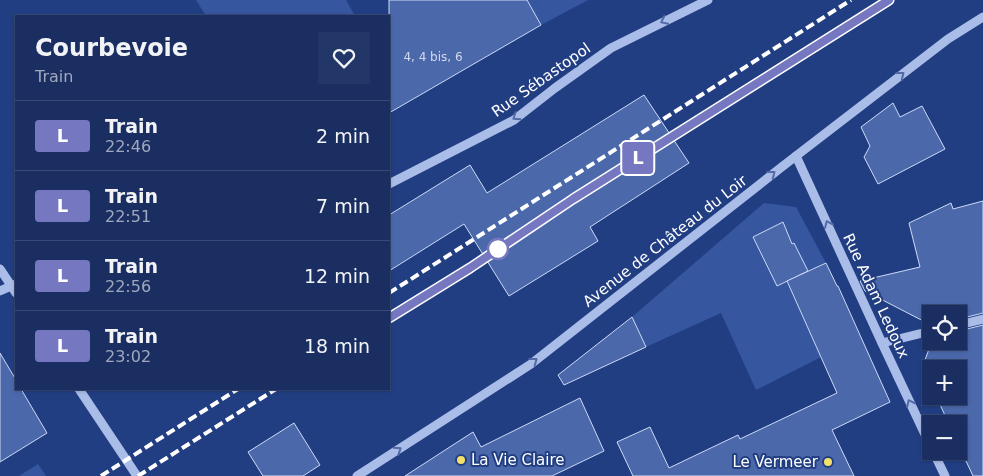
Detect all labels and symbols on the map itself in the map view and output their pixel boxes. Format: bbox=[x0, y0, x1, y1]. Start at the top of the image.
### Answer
one-way arrow bbox=[660, 15, 669, 26]
street label: Rue Sébastopol bbox=[488, 39, 594, 121]
house number: 4, 4 bis, 6 bbox=[403, 50, 463, 64]
one-way arrow bbox=[895, 73, 904, 81]
one-way arrow bbox=[512, 111, 521, 121]
line badge: L bbox=[622, 142, 654, 174]
street label: Avenue de Château du Loir bbox=[579, 171, 751, 311]
one-way arrow bbox=[766, 172, 775, 180]
one-way arrow bbox=[823, 220, 834, 229]
street label: Rue Adam Ledoux bbox=[839, 231, 913, 361]
unlabelled marker bbox=[487, 238, 509, 260]
one-way arrow bbox=[528, 359, 537, 367]
one-way arrow bbox=[907, 400, 917, 409]
one-way arrow bbox=[393, 446, 402, 456]
place label: La Vie Claire bbox=[471, 451, 564, 469]
place label: Le Vermeer bbox=[732, 453, 819, 471]
marker: La Vie Claire bbox=[455, 454, 467, 466]
marker: Le Vermeer bbox=[822, 456, 834, 468]

